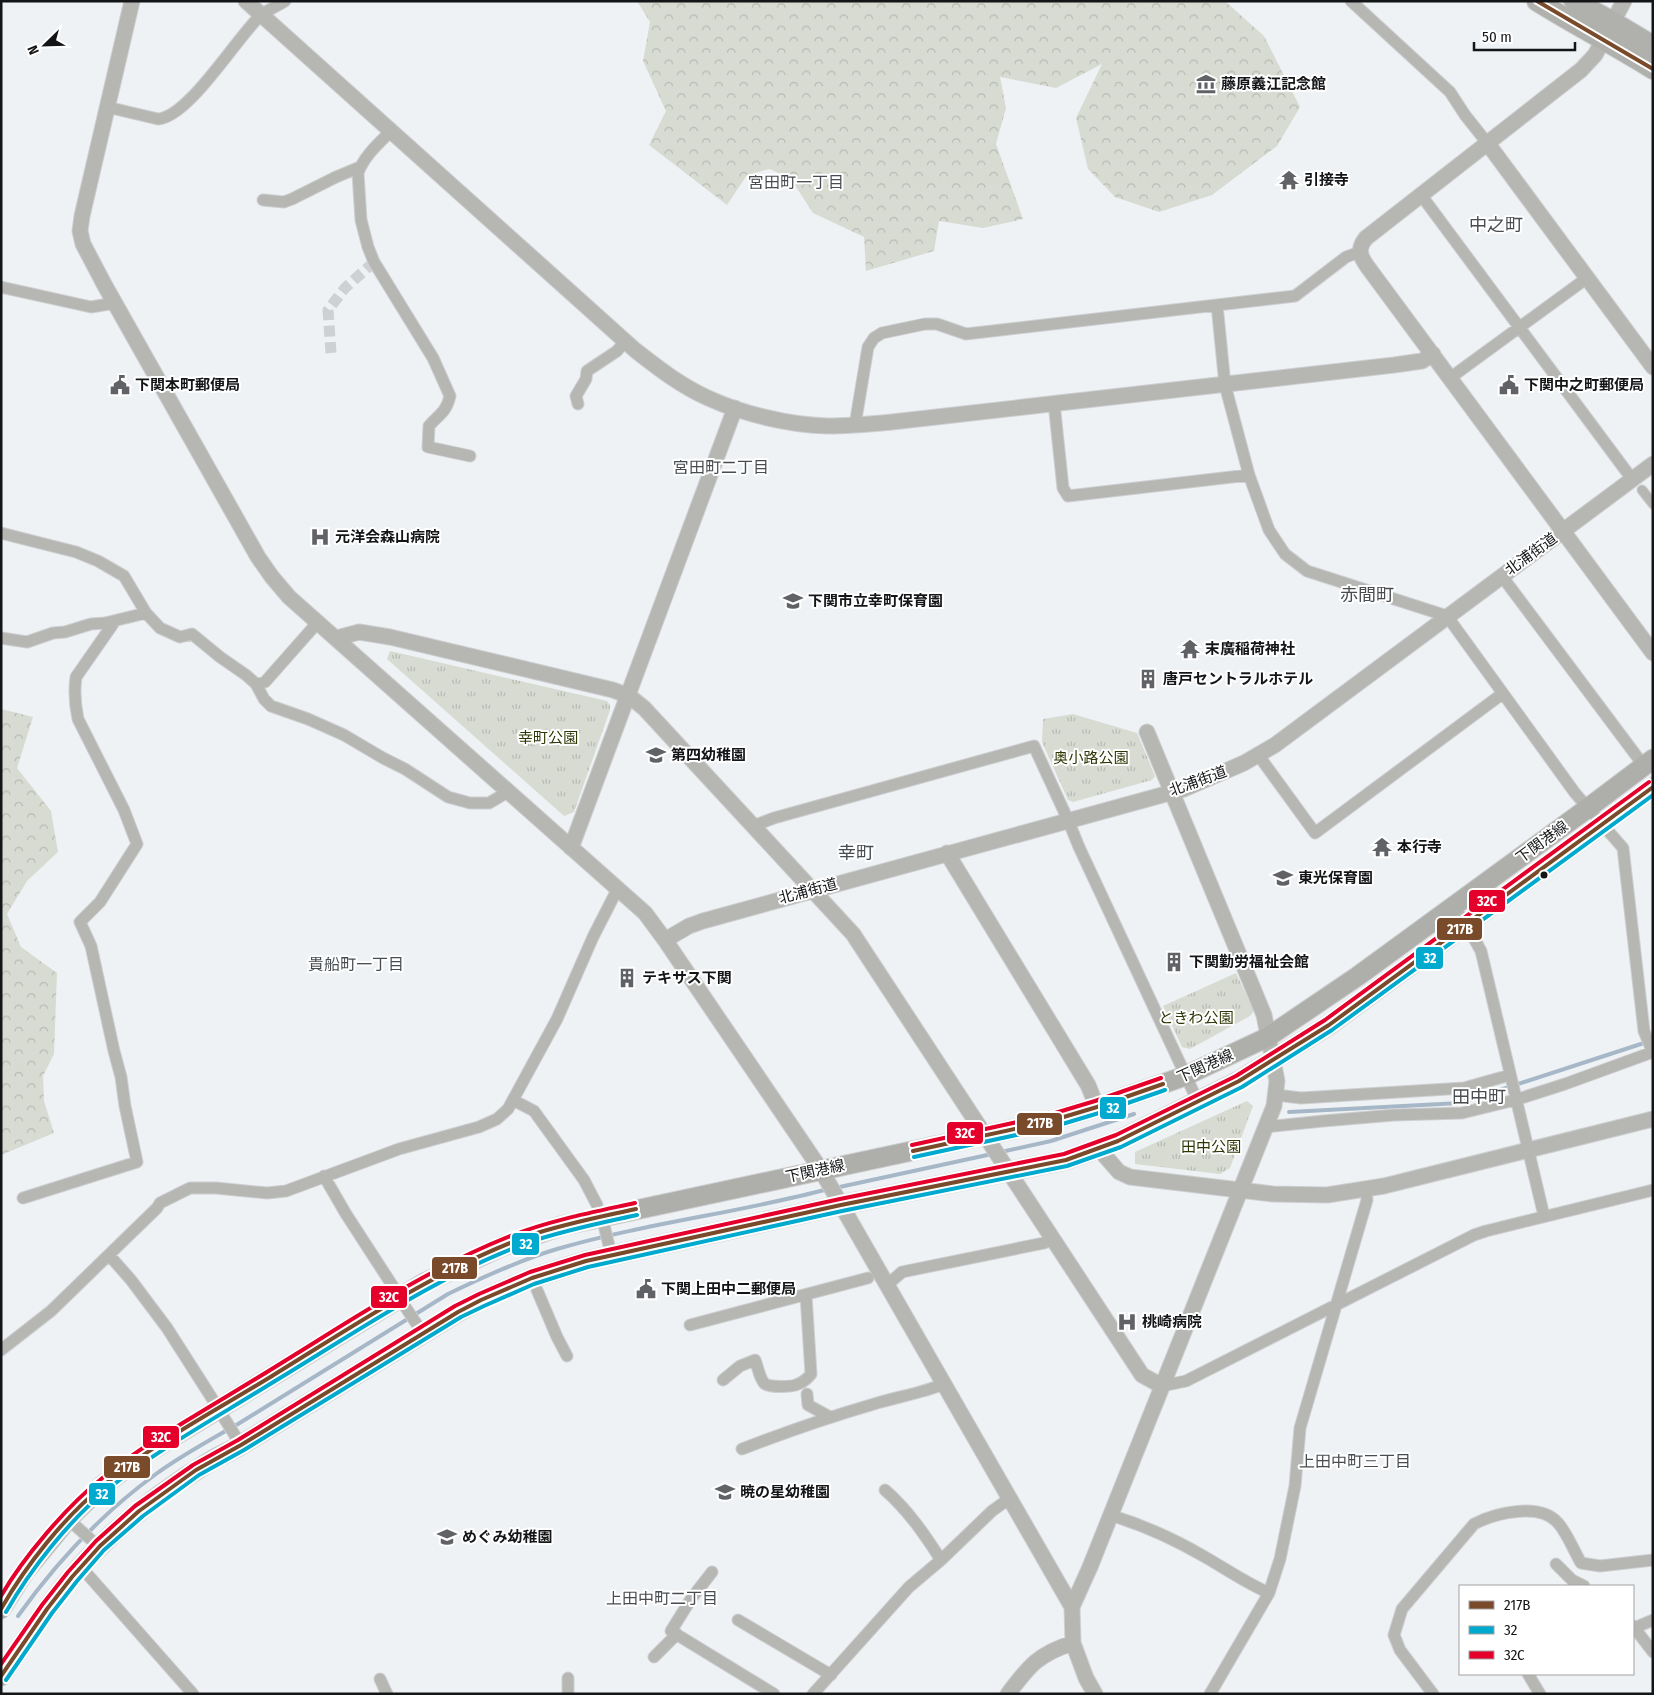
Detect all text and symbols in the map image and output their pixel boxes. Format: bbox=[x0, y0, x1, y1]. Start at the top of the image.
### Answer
north arrow bbox=[20, 20, 70, 70]
scale bar bbox=[1474, 20, 1575, 52]
text: 50 m bbox=[1482, 28, 1512, 46]
text: N bbox=[24, 43, 43, 57]
museum icon: 藤原義江記念館 bbox=[1195, 73, 1217, 95]
place label: 藤原義江記念館 bbox=[1221, 75, 1326, 93]
temple icon: 引接寺 bbox=[1278, 169, 1300, 191]
place label: 引接寺 bbox=[1304, 171, 1349, 189]
district label: 宮田町一丁目 bbox=[748, 173, 844, 192]
district label: 中之町 bbox=[1469, 214, 1523, 236]
public building icon: 下関本町郵便局 bbox=[109, 374, 131, 396]
public building icon: 下関中之町郵便局 bbox=[1498, 374, 1520, 396]
place label: 下関本町郵便局 bbox=[135, 376, 240, 394]
place label: 下関中之町郵便局 bbox=[1524, 376, 1644, 394]
district label: 宮田町二丁目 bbox=[673, 458, 769, 477]
hospital icon: 元洋会森山病院 bbox=[309, 526, 331, 548]
place label: 元洋会森山病院 bbox=[335, 528, 440, 546]
street label: 北浦街道 bbox=[1501, 529, 1561, 579]
district label: 赤間町 bbox=[1340, 584, 1394, 606]
school or university icon: 下関市立幸町保育園 bbox=[782, 590, 804, 612]
place label: 下関市立幸町保育園 bbox=[808, 592, 943, 610]
temple icon: 末廣稲荷神社 bbox=[1179, 638, 1201, 660]
place label: 末廣稲荷神社 bbox=[1205, 640, 1295, 658]
building icon: 唐戸セントラルホテル bbox=[1137, 668, 1159, 690]
place label: 唐戸セントラルホテル bbox=[1163, 670, 1313, 688]
park label: 幸町公園 bbox=[518, 729, 578, 747]
school or university icon: 第四幼稚園 bbox=[645, 744, 667, 766]
place label: 第四幼稚園 bbox=[671, 746, 746, 764]
park label: 奥小路公園 bbox=[1053, 749, 1129, 767]
street label: 北浦街道 bbox=[1167, 762, 1229, 800]
street label: 下関港線 bbox=[1512, 817, 1572, 867]
temple icon: 本行寺 bbox=[1371, 836, 1393, 858]
place label: 本行寺 bbox=[1397, 838, 1442, 856]
district label: 幸町 bbox=[838, 842, 874, 864]
school or university icon: 東光保育園 bbox=[1272, 867, 1294, 889]
place label: 東光保育園 bbox=[1298, 869, 1373, 887]
unlabelled marker bbox=[1539, 870, 1549, 880]
street label: 北浦街道 bbox=[777, 875, 839, 907]
line badge: 32C bbox=[1468, 889, 1506, 913]
text: 32C bbox=[1476, 893, 1498, 910]
line badge: 217B bbox=[1436, 917, 1483, 941]
text: 217B bbox=[1446, 921, 1473, 938]
line badge: 32 bbox=[1415, 946, 1444, 970]
text: 32 bbox=[1423, 950, 1437, 967]
building icon: 下関勤労福祉会館 bbox=[1163, 951, 1185, 973]
place label: 下関勤労福祉会館 bbox=[1189, 953, 1309, 971]
district label: 貴船町一丁目 bbox=[308, 955, 404, 974]
building icon: テキサス下関 bbox=[616, 967, 638, 989]
place label: テキサス下関 bbox=[642, 969, 732, 987]
park label: ときわ公園 bbox=[1158, 1009, 1234, 1027]
street label: 下関港線 bbox=[1174, 1046, 1236, 1086]
district label: 田中町 bbox=[1452, 1086, 1506, 1108]
line badge: 32 bbox=[1099, 1096, 1127, 1120]
text: 32 bbox=[1106, 1100, 1120, 1117]
line badge: 217B bbox=[1016, 1112, 1063, 1136]
text: 217B bbox=[1026, 1115, 1053, 1132]
line badge: 32C bbox=[946, 1121, 984, 1145]
text: 32C bbox=[954, 1125, 976, 1142]
park label: 田中公園 bbox=[1181, 1138, 1241, 1156]
street label: 下関港線 bbox=[784, 1156, 846, 1186]
line badge: 32 bbox=[511, 1232, 540, 1256]
text: 32 bbox=[519, 1236, 533, 1253]
line badge: 217B bbox=[431, 1256, 478, 1280]
text: 217B bbox=[441, 1260, 468, 1277]
public building icon: 下関上田中二郵便局 bbox=[635, 1278, 657, 1300]
place label: 下関上田中二郵便局 bbox=[661, 1280, 796, 1298]
line badge: 32C bbox=[370, 1285, 408, 1309]
text: 32C bbox=[378, 1289, 400, 1306]
hospital icon: 桃崎病院 bbox=[1116, 1311, 1138, 1333]
place label: 桃崎病院 bbox=[1142, 1313, 1202, 1331]
line badge: 32C bbox=[142, 1425, 180, 1449]
text: 32C bbox=[150, 1429, 172, 1446]
district label: 上田中町三丁目 bbox=[1299, 1452, 1411, 1471]
line badge: 217B bbox=[103, 1455, 151, 1479]
text: 217B bbox=[113, 1459, 140, 1476]
school or university icon: 暁の星幼稚園 bbox=[714, 1481, 736, 1503]
line badge: 32 bbox=[88, 1482, 116, 1506]
place label: 暁の星幼稚園 bbox=[740, 1483, 830, 1501]
text: 32 bbox=[95, 1486, 109, 1503]
school or university icon: めぐみ幼稚園 bbox=[436, 1526, 458, 1548]
place label: めぐみ幼稚園 bbox=[462, 1528, 552, 1546]
legend bbox=[1459, 1585, 1634, 1675]
district label: 上田中町二丁目 bbox=[606, 1589, 718, 1608]
text: 217B bbox=[1504, 1596, 1530, 1614]
text: 32 bbox=[1504, 1621, 1518, 1639]
text: 32C bbox=[1504, 1646, 1525, 1664]

